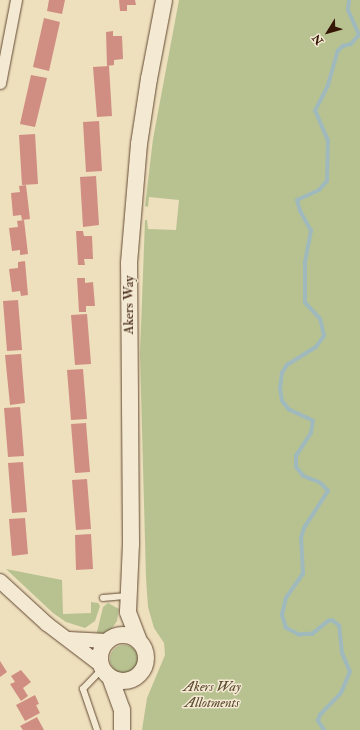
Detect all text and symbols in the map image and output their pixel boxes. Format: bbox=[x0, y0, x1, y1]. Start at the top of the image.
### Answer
north arrow bbox=[308, 12, 348, 52]
text: N bbox=[310, 32, 326, 47]
street label: Akers Way bbox=[121, 276, 137, 334]
park label: Akers Way Allotments bbox=[183, 679, 241, 712]

